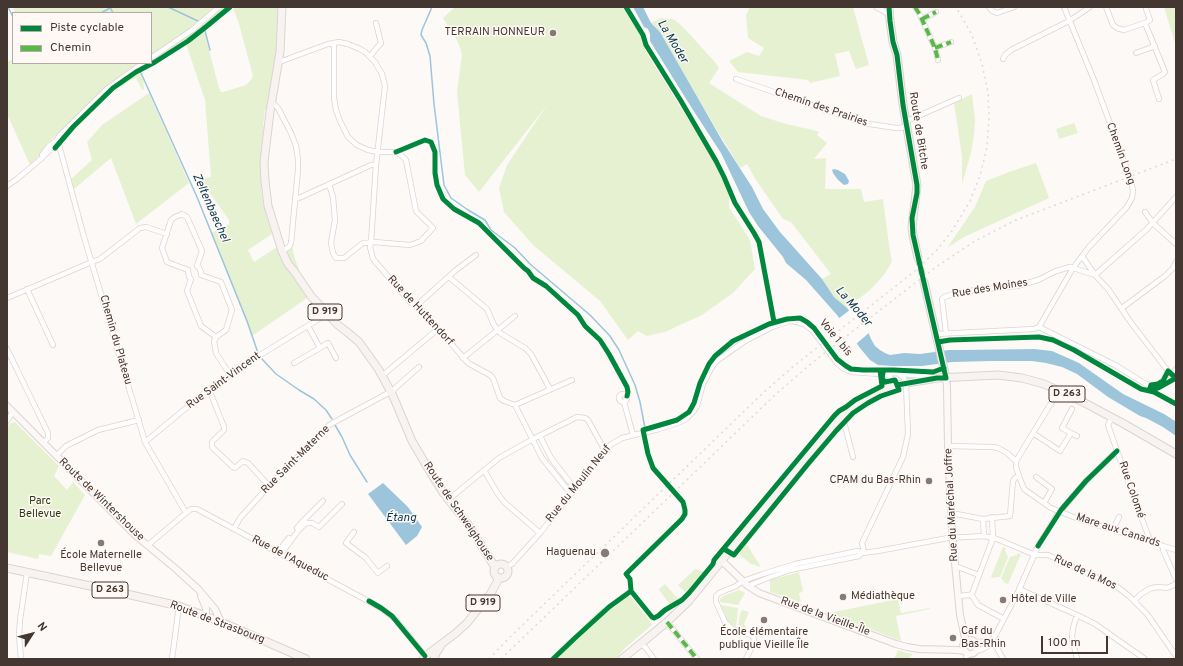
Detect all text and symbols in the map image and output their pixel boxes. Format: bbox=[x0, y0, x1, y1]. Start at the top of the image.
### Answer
legend bbox=[12, 12, 152, 64]
water label: La Moder bbox=[653, 18, 691, 66]
text: Piste cyclable bbox=[50, 20, 124, 36]
place label: TERRAIN HONNEUR bbox=[444, 26, 545, 40]
marker: TERRAIN HONNEUR bbox=[548, 28, 558, 38]
text: Chemin bbox=[50, 40, 91, 56]
street label: Chemin des Prairies bbox=[773, 86, 869, 130]
street label: Route de Bitche bbox=[905, 91, 931, 171]
street label: Chemin Long bbox=[1103, 121, 1137, 187]
water label: Zeltenbaechel bbox=[188, 171, 232, 245]
street label: Rue de Huttendorf bbox=[384, 273, 456, 349]
street label: Rue des Moines bbox=[951, 276, 1029, 302]
water label: La Moder bbox=[832, 284, 874, 330]
street label: Chemin du Plateau bbox=[96, 294, 134, 386]
road number: D 919 bbox=[308, 304, 342, 320]
street label: Voie 1 bis bbox=[816, 317, 854, 359]
street label: Rue Saint-Vincent bbox=[184, 350, 264, 412]
road number: D 263 bbox=[1049, 386, 1085, 402]
street label: Rue Saint-Materne bbox=[259, 423, 333, 497]
street label: Rue du Moulin Neuf bbox=[544, 443, 614, 525]
street label: Rue du Maréchal Joffre bbox=[942, 448, 962, 562]
street label: Route de Wintershouse bbox=[56, 456, 146, 544]
street label: Route de Schweighouse bbox=[420, 460, 496, 564]
street label: Rue Colomé bbox=[1115, 460, 1147, 520]
place label: CPAM du Bas-Rhin bbox=[830, 474, 921, 488]
marker: CPAM du Bas-Rhin bbox=[924, 476, 934, 486]
park label: Parc Bellevue bbox=[19, 495, 61, 521]
street label: Mare aux Canards bbox=[1074, 511, 1162, 551]
water label: Étang bbox=[386, 512, 416, 526]
street label: Rue de l'Aqueduc bbox=[249, 533, 331, 585]
marker: École Maternelle Bellevue bbox=[96, 538, 106, 548]
place label: Haguenau bbox=[546, 546, 596, 560]
marker: Haguenau bbox=[599, 547, 611, 559]
place label: École Maternelle Bellevue bbox=[60, 549, 142, 575]
street label: Rue de la Mos bbox=[1051, 553, 1119, 593]
road number: D 263 bbox=[92, 582, 128, 598]
place label: Médiathèque bbox=[851, 590, 915, 604]
marker: Médiathèque bbox=[838, 592, 848, 602]
place label: Hôtel de Ville bbox=[1011, 593, 1076, 607]
road number: D 919 bbox=[466, 595, 500, 611]
street label: Rue de la Vieille-Île bbox=[778, 595, 872, 639]
marker: Hôtel de Ville bbox=[998, 595, 1008, 605]
street label: Route de Strasbourg bbox=[168, 599, 266, 647]
north arrow bbox=[12, 614, 52, 654]
marker: École élémentaire publique Vieille Île bbox=[759, 615, 769, 625]
text: N bbox=[34, 620, 50, 634]
place label: Caf du Bas-Rhin bbox=[961, 625, 1006, 651]
place label: École élémentaire publique Vieille Île bbox=[719, 626, 809, 652]
scale bar bbox=[1043, 628, 1110, 654]
marker: Caf du Bas-Rhin bbox=[948, 633, 958, 643]
text: 100 m bbox=[1048, 635, 1081, 651]

